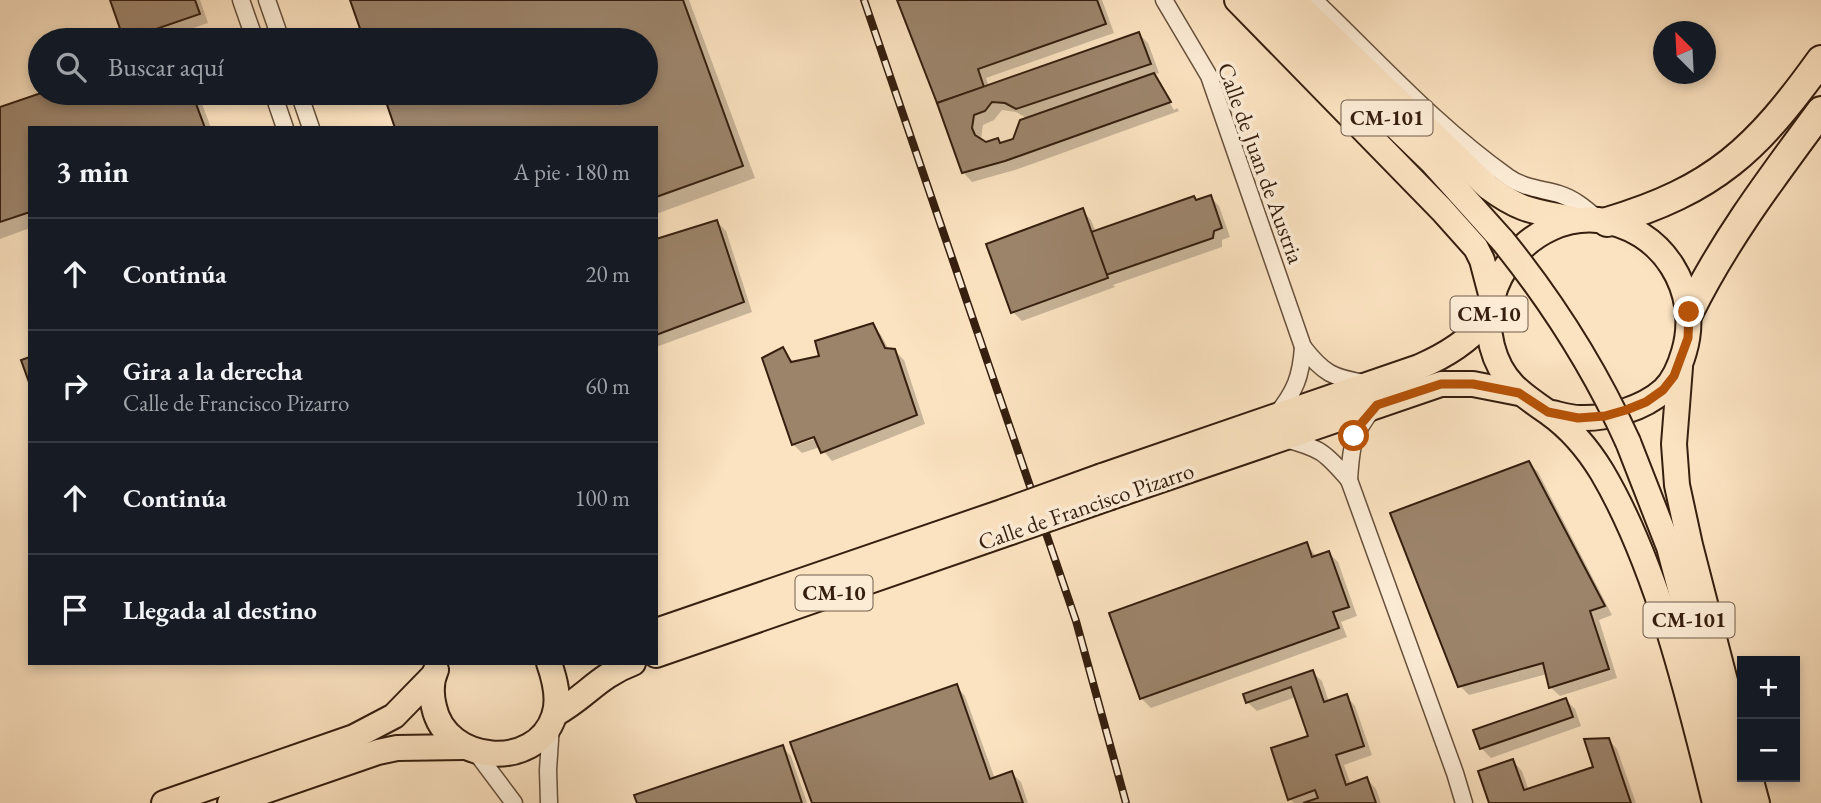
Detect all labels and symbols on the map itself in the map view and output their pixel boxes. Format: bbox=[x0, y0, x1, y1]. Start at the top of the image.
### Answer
north arrow bbox=[1653, 21, 1716, 84]
street label: Calle de Juan de Austria bbox=[1211, 58, 1312, 268]
road number: CM-101 bbox=[1342, 100, 1432, 136]
road number: CM-10 bbox=[1450, 296, 1528, 332]
route end bbox=[1673, 296, 1704, 327]
route start bbox=[1338, 420, 1369, 451]
street label: Calle de Francisco Pizarro bbox=[974, 455, 1198, 557]
road number: CM-10 bbox=[796, 576, 872, 610]
road number: CM-101 bbox=[1644, 602, 1734, 638]

